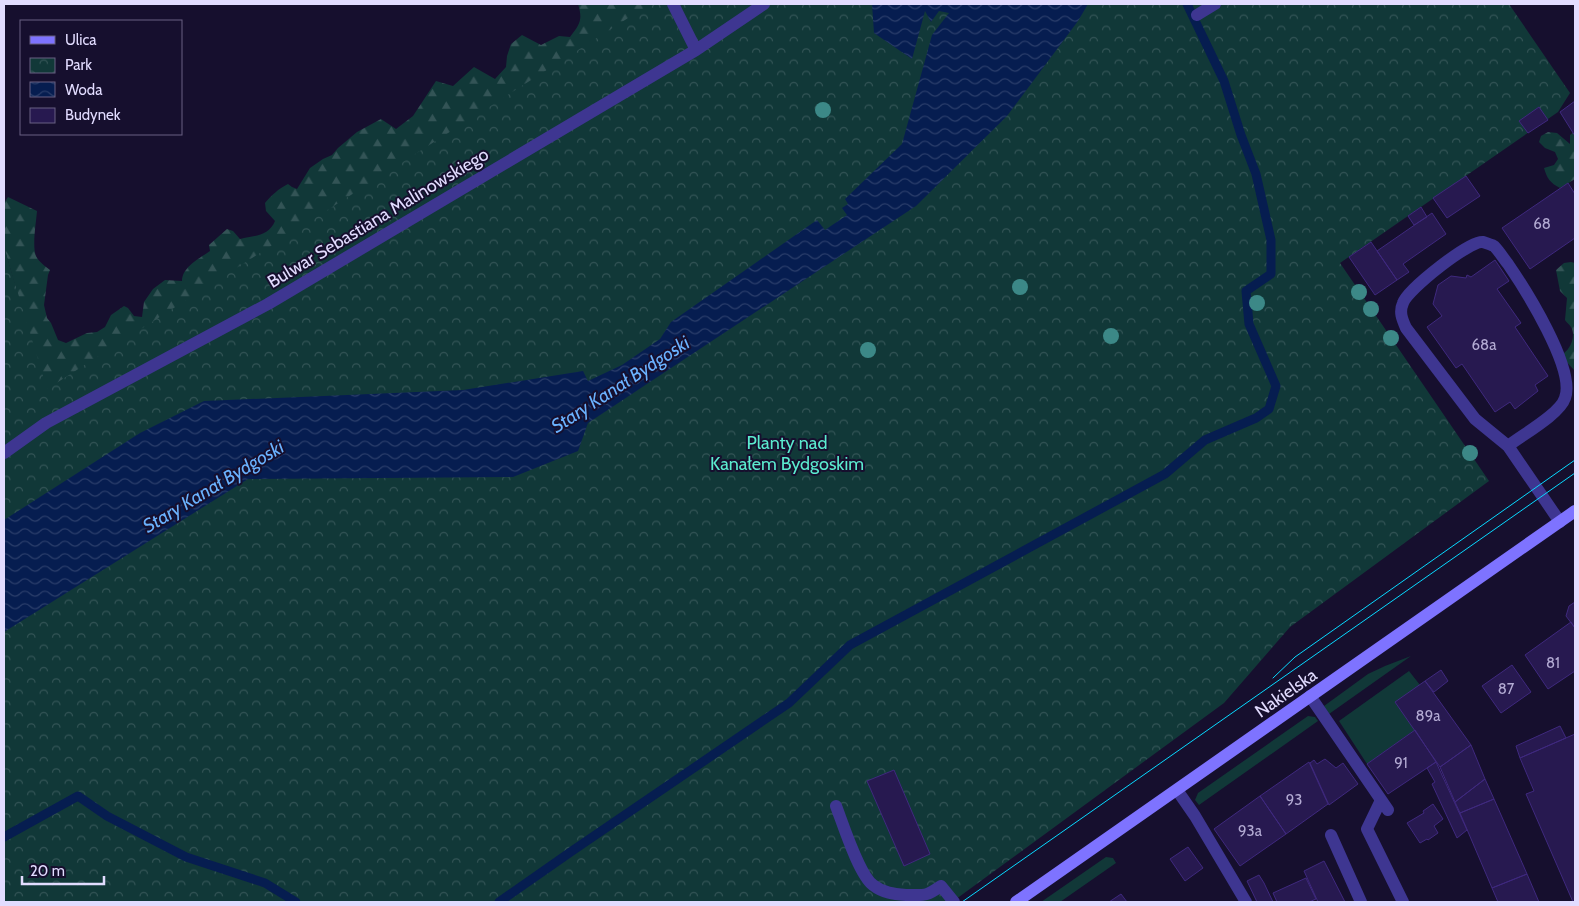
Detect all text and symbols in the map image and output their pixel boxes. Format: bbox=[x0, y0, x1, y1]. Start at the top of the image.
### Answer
legend bbox=[20, 20, 182, 135]
text: Ulica bbox=[65, 31, 97, 49]
text: Park bbox=[65, 56, 92, 74]
text: Woda bbox=[65, 81, 103, 99]
text: Budynek bbox=[65, 106, 121, 124]
street label: Bulwar Sebastiana Malinowskiego bbox=[263, 143, 493, 293]
house number: 68 bbox=[1533, 215, 1551, 233]
water label: Stary Kanał Bydgoski bbox=[547, 331, 695, 438]
house number: 68a bbox=[1472, 336, 1497, 354]
park label: Planty nad Kanałem Bydgoskim bbox=[710, 432, 864, 475]
water label: Stary Kanał Bydgoski bbox=[139, 435, 289, 538]
house number: 81 bbox=[1546, 654, 1560, 672]
street label: Nakielska bbox=[1251, 664, 1321, 722]
house number: 87 bbox=[1498, 680, 1515, 698]
house number: 89a bbox=[1416, 707, 1441, 725]
house number: 91 bbox=[1394, 754, 1408, 772]
house number: 93 bbox=[1286, 791, 1302, 809]
house number: 93a bbox=[1238, 822, 1263, 840]
scale bar bbox=[22, 854, 105, 886]
text: 20 m bbox=[30, 862, 65, 880]

